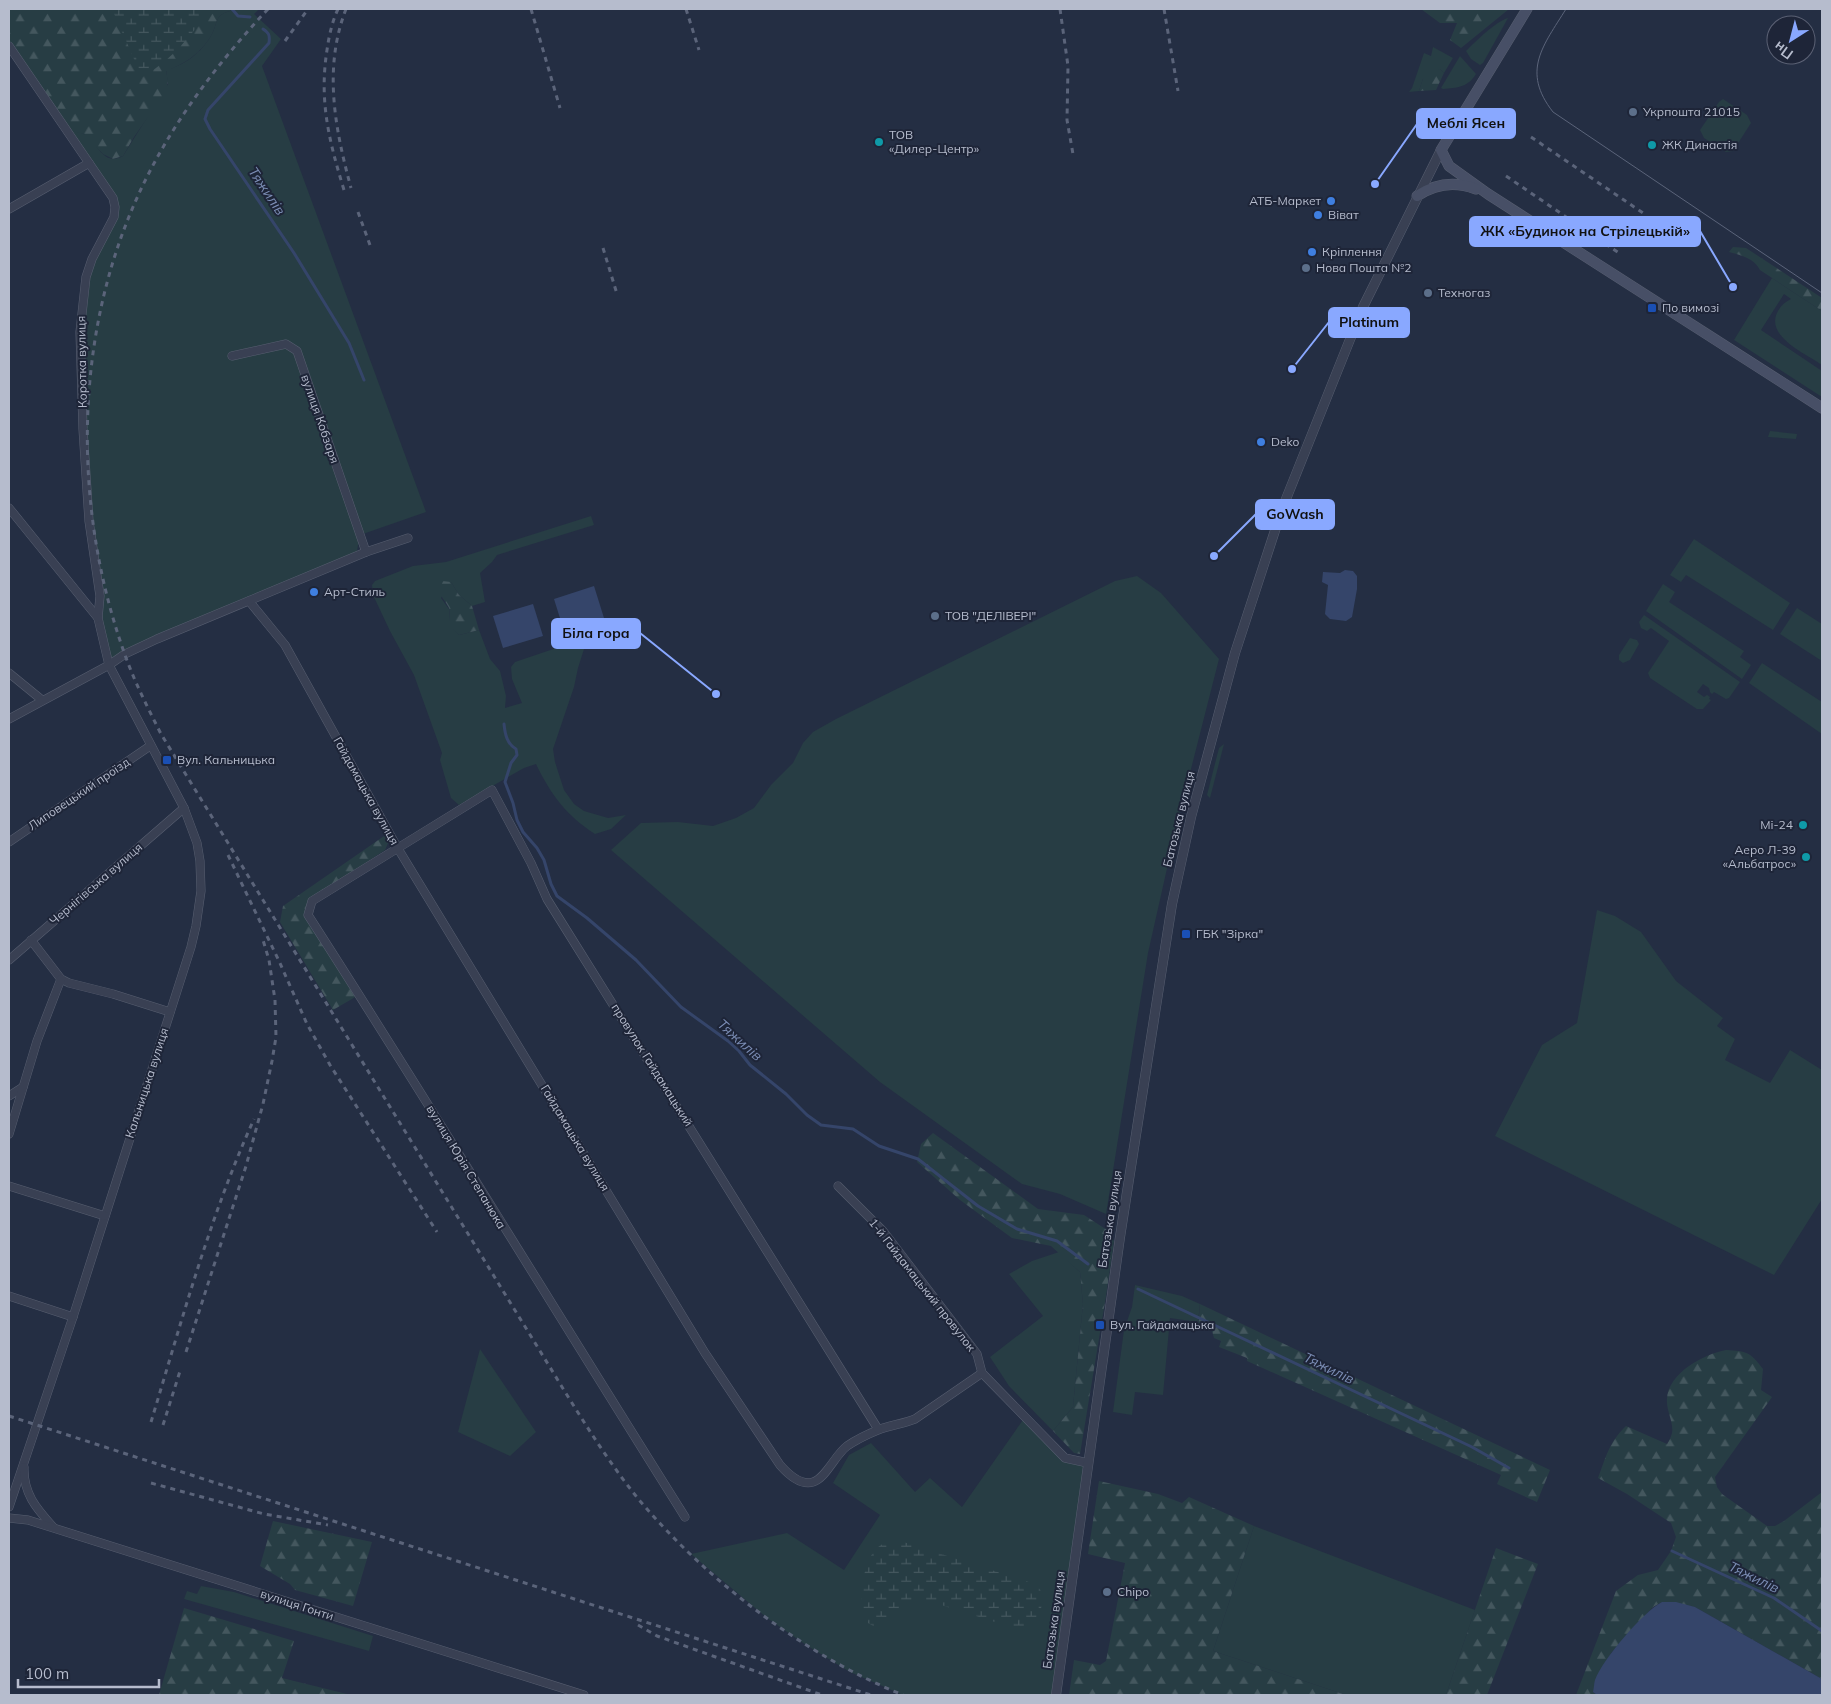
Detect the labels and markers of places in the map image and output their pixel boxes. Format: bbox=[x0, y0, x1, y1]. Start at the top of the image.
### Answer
place label: Укрпошта 21015 bbox=[1642, 104, 1740, 119]
marker: Укрпошта 21015 bbox=[1627, 106, 1639, 118]
callout: Меблі Ясен bbox=[1417, 109, 1515, 138]
place label: ТОВ «Дилер-Центр» bbox=[889, 127, 980, 156]
marker: ТОВ «Дилер-Центр» bbox=[873, 136, 885, 148]
place label: ЖК Династія bbox=[1662, 137, 1737, 152]
marker: ЖК Династія bbox=[1646, 139, 1658, 151]
place label: АТБ-Маркет bbox=[1249, 193, 1322, 208]
marker: АТБ-Маркет bbox=[1325, 195, 1337, 207]
place label: Віват bbox=[1328, 207, 1359, 222]
marker: Віват bbox=[1312, 209, 1324, 221]
callout: ЖК «Будинок на Стрілецькій» bbox=[1470, 217, 1700, 246]
place label: Кріплення bbox=[1322, 244, 1382, 259]
marker: Кріплення bbox=[1306, 246, 1318, 258]
place label: Нова Пошта №2 bbox=[1316, 260, 1411, 275]
marker: Нова Пошта №2 bbox=[1300, 262, 1312, 274]
place label: Техногаз bbox=[1438, 285, 1490, 300]
marker: Техногаз bbox=[1422, 287, 1434, 299]
place label: По вимозі bbox=[1662, 300, 1719, 315]
marker: По вимозі bbox=[1646, 302, 1658, 314]
callout: Platinum bbox=[1329, 308, 1409, 337]
place label: Deko bbox=[1271, 434, 1300, 449]
marker: Deko bbox=[1255, 436, 1267, 448]
callout: GoWash bbox=[1256, 500, 1334, 529]
place label: Арт-Стиль bbox=[324, 584, 386, 599]
marker: Арт-Стиль bbox=[308, 586, 320, 598]
place label: ТОВ "ДЕЛІВЕРІ" bbox=[945, 608, 1036, 623]
marker: ТОВ "ДЕЛІВЕРІ" bbox=[929, 610, 941, 622]
callout: Біла гора bbox=[552, 619, 640, 648]
place label: Вул. Кальницька bbox=[177, 752, 275, 767]
marker: Вул. Кальницька bbox=[161, 754, 173, 766]
place label: Мі-24 bbox=[1760, 817, 1793, 832]
marker: Мі-24 bbox=[1797, 819, 1809, 831]
place label: Аеро Л-39 «Альбатрос» bbox=[1723, 842, 1797, 871]
marker: Аеро Л-39 «Альбатрос» bbox=[1800, 851, 1812, 863]
place label: ГБК "Зірка" bbox=[1196, 926, 1263, 941]
marker: ГБК "Зірка" bbox=[1180, 928, 1192, 940]
place label: Вул. Гайдамацька bbox=[1110, 1317, 1214, 1332]
marker: Вул. Гайдамацька bbox=[1094, 1319, 1106, 1331]
place label: Chipo bbox=[1117, 1584, 1149, 1599]
marker: Chipo bbox=[1101, 1586, 1113, 1598]

